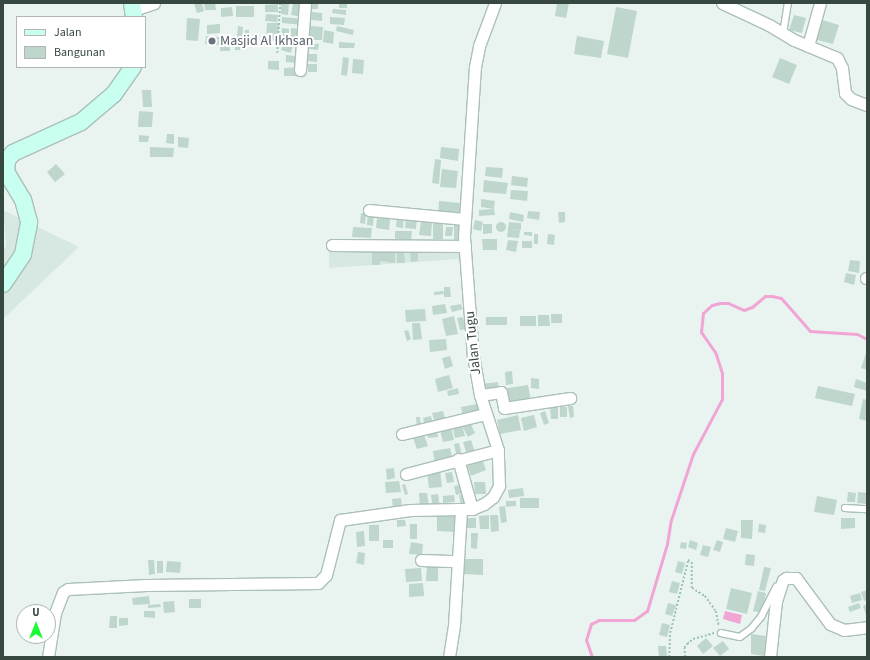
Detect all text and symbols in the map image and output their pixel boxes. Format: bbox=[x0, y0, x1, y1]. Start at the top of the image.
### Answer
legend bbox=[16, 16, 146, 68]
text: Jalan bbox=[54, 24, 81, 41]
place label: Masjid Al Ikhsan bbox=[220, 33, 313, 49]
marker: Masjid Al Ikhsan bbox=[207, 36, 217, 46]
text: Bangunan bbox=[54, 44, 105, 61]
street label: Jalan Tugu bbox=[461, 310, 485, 376]
north arrow bbox=[16, 604, 56, 644]
text: U bbox=[32, 605, 40, 620]

